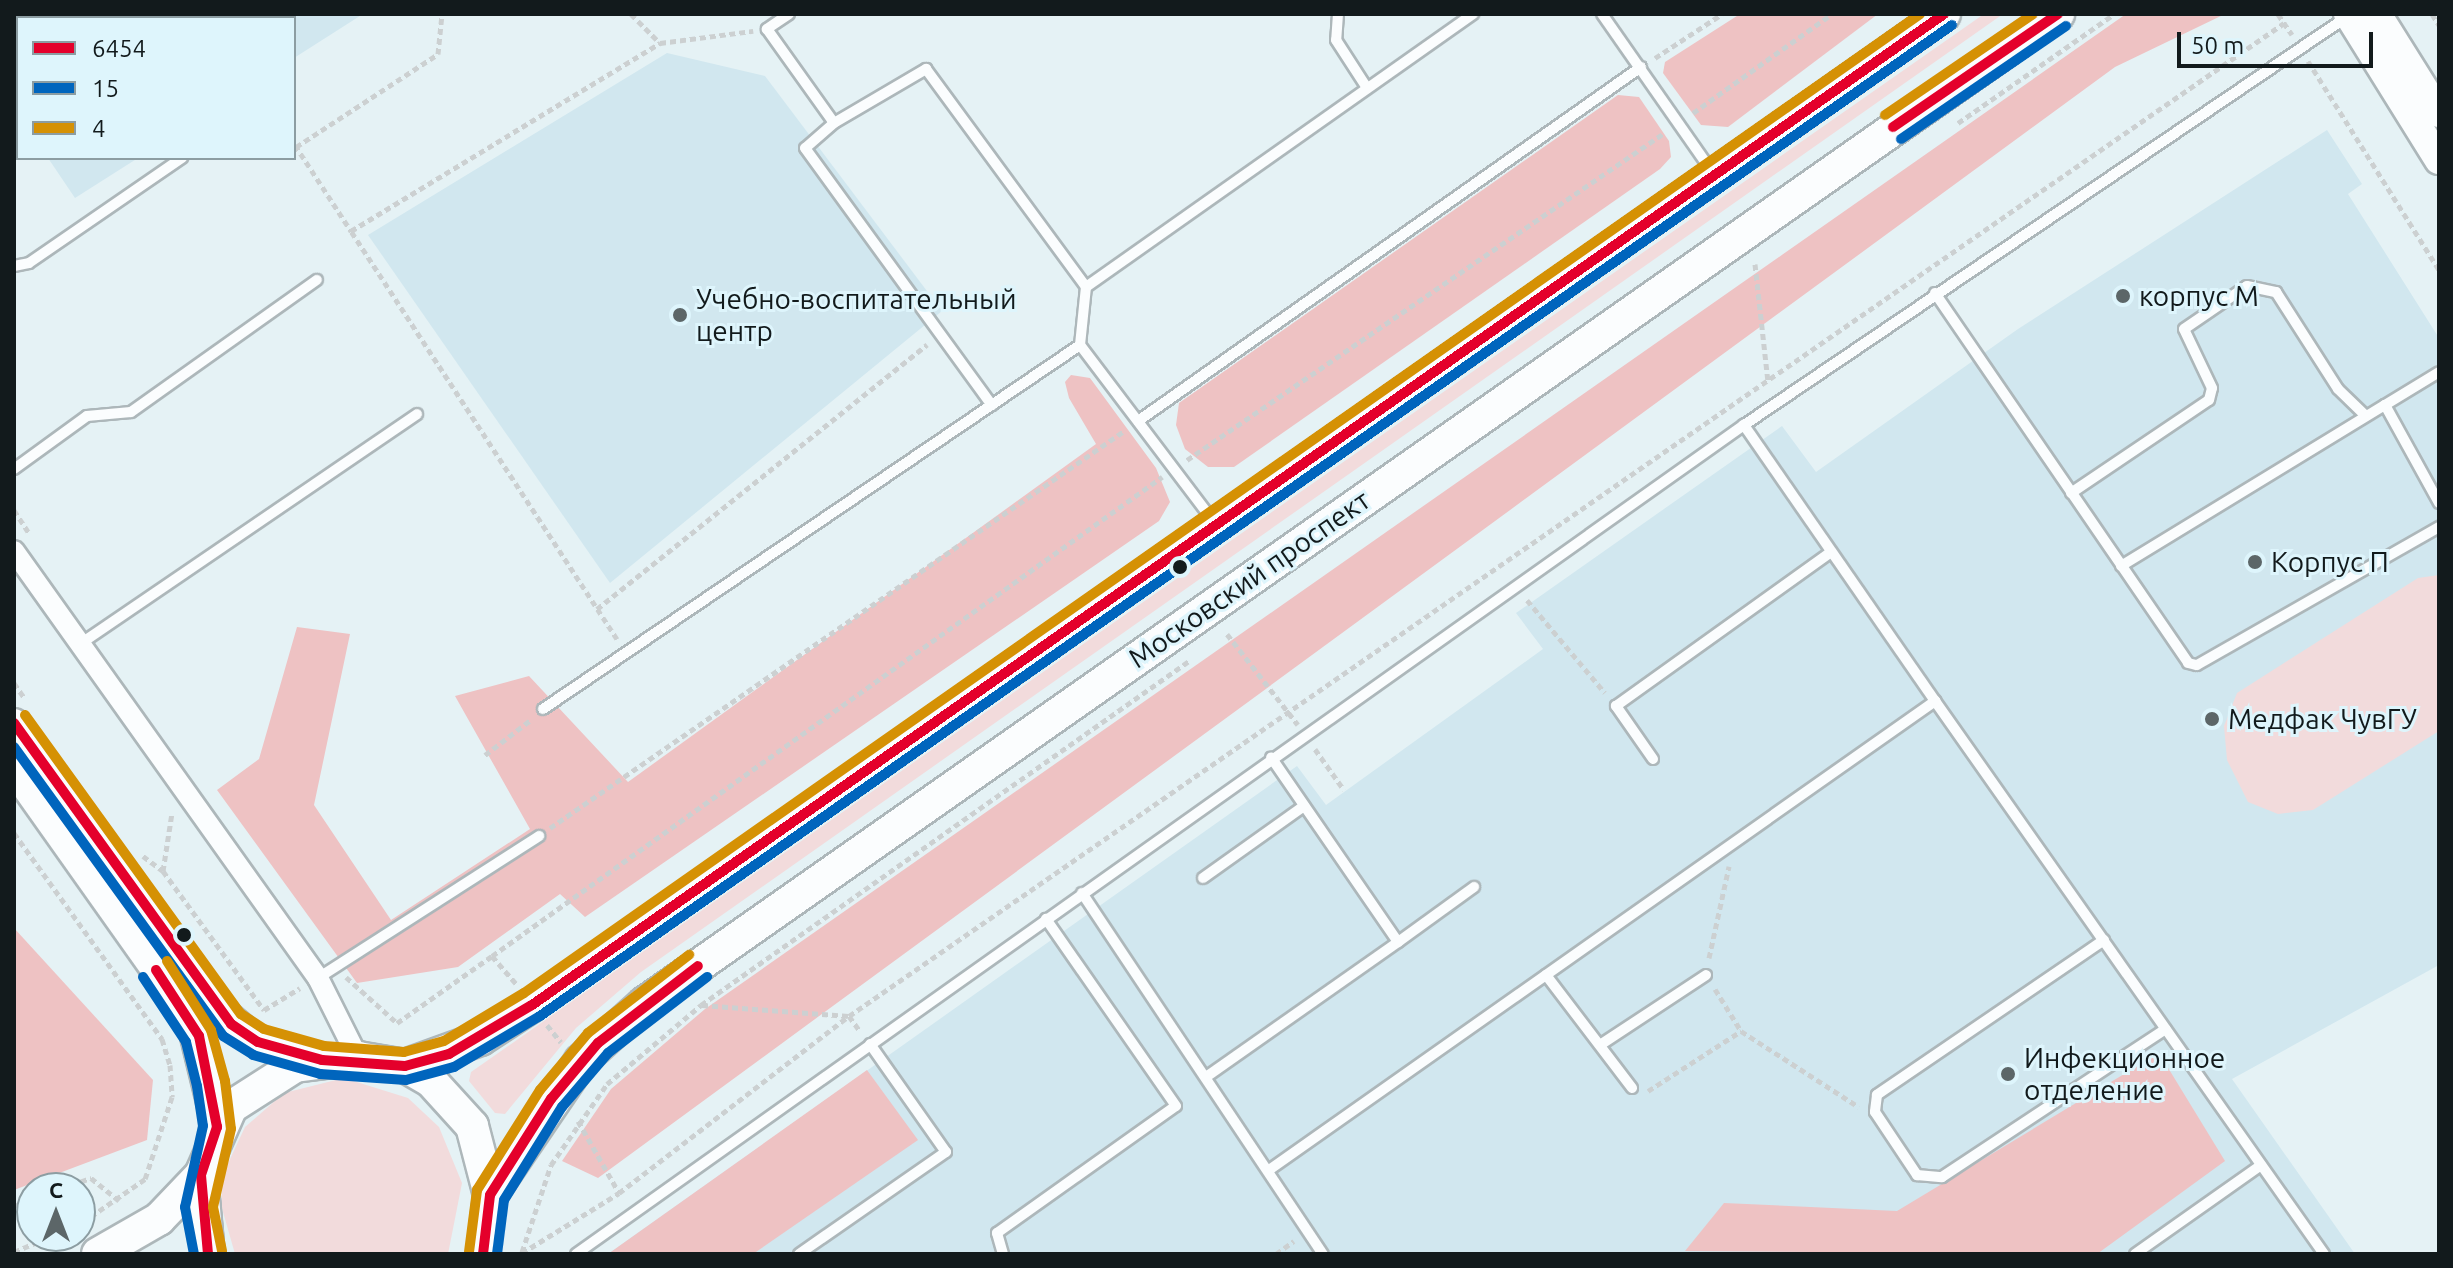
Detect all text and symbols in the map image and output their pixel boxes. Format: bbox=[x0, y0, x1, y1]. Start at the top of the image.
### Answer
legend bbox=[16, 16, 296, 160]
scale bar bbox=[2181, 16, 2377, 66]
text: 50 m bbox=[2191, 32, 2244, 59]
text: 6454 bbox=[92, 35, 146, 62]
text: 15 bbox=[92, 75, 119, 102]
text: 4 bbox=[92, 115, 106, 142]
place label: корпус М bbox=[2139, 279, 2259, 313]
place label: Учебно-воспитательный центр bbox=[696, 282, 1016, 348]
marker: корпус М bbox=[2114, 287, 2132, 305]
marker: Учебно-воспитательный центр bbox=[671, 306, 689, 324]
street label: Московский проспект bbox=[1122, 483, 1376, 675]
place label: Корпус П bbox=[2271, 545, 2389, 579]
marker: Корпус П bbox=[2246, 553, 2264, 571]
unlabelled marker bbox=[1172, 559, 1188, 575]
place label: Медфак ЧувГУ bbox=[2228, 702, 2417, 736]
marker: Медфак ЧувГУ bbox=[2203, 710, 2221, 728]
unlabelled marker bbox=[176, 927, 192, 943]
place label: Инфекционное отделение bbox=[2024, 1041, 2225, 1107]
marker: Инфекционное отделение bbox=[1999, 1065, 2017, 1083]
north arrow bbox=[16, 1172, 96, 1252]
text: С bbox=[49, 1177, 63, 1202]

